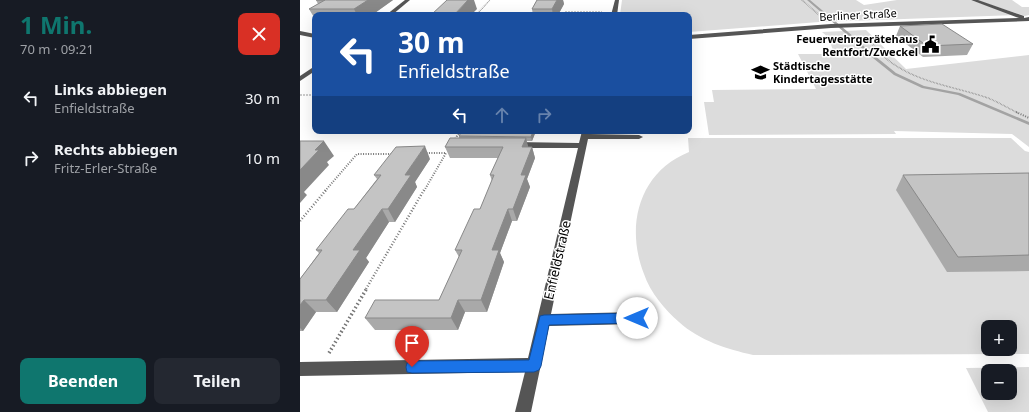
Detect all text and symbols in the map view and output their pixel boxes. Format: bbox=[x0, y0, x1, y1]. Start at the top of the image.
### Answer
street label: Berliner Straße bbox=[819, 5, 897, 24]
text: 1 Min. bbox=[20, 8, 92, 41]
button: close bbox=[238, 13, 280, 55]
text: 30 m bbox=[398, 23, 465, 61]
icon: left bbox=[332, 28, 384, 80]
place label: Feuerwehrgerätehaus Rentfort/Zweckel bbox=[796, 31, 918, 59]
public building icon: Feuerwehrgerätehaus Rentfort/Zweckel bbox=[921, 35, 941, 55]
text: 70 m · 09:21 bbox=[20, 40, 94, 58]
place label: Städtische Kindertagesstätte bbox=[773, 58, 873, 86]
text: Enfieldstraße bbox=[398, 59, 510, 83]
school or university icon: Städtische Kindertagesstätte bbox=[750, 62, 770, 82]
text: Links abbiegen bbox=[54, 79, 167, 99]
icon: left bbox=[20, 87, 42, 109]
text: 30 m bbox=[245, 88, 280, 108]
text: Enfieldstraße bbox=[54, 99, 135, 117]
icon: left bbox=[449, 104, 471, 126]
icon: ahead bbox=[491, 104, 513, 126]
icon: right bbox=[533, 104, 555, 126]
text: Rechts abbiegen bbox=[54, 139, 178, 159]
icon: right bbox=[20, 147, 42, 169]
text: 10 m bbox=[245, 148, 280, 168]
text: Fritz-Erler-Straße bbox=[54, 159, 157, 177]
street label: Enfieldstraße bbox=[539, 219, 575, 301]
position arrow bbox=[616, 297, 658, 339]
map controls bbox=[981, 320, 1017, 400]
button: + bbox=[981, 320, 1017, 356]
pin bbox=[395, 326, 429, 367]
icon: arrive bbox=[401, 332, 423, 354]
button: Beenden bbox=[20, 358, 146, 404]
button: Teilen bbox=[154, 358, 280, 404]
button: − bbox=[981, 364, 1017, 400]

